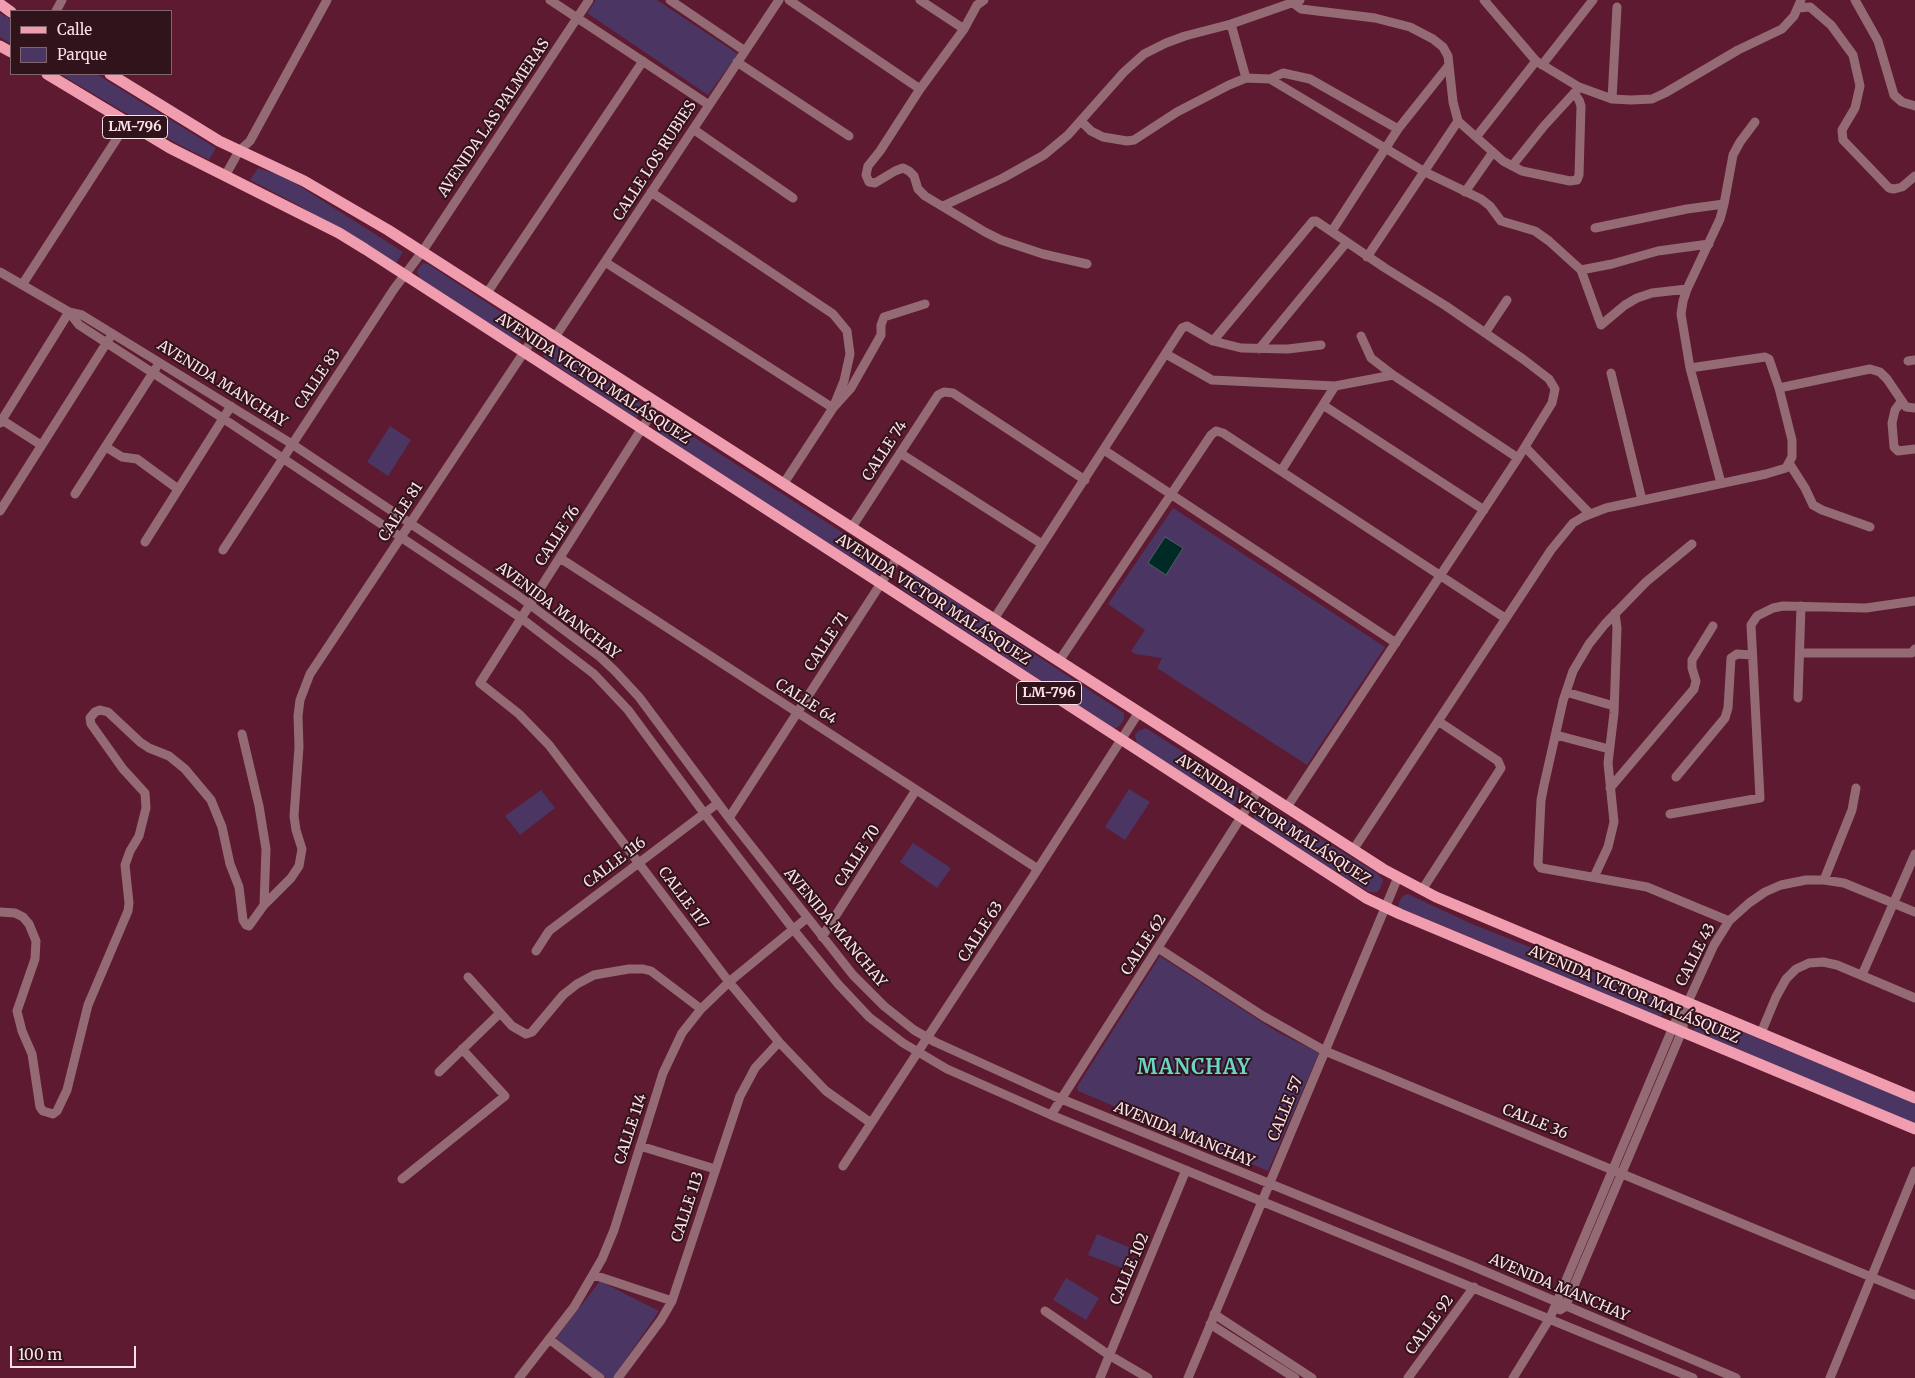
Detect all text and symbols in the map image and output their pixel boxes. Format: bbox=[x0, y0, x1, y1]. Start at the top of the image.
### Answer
legend bbox=[10, 10, 172, 75]
text: Calle bbox=[57, 20, 92, 39]
street label: AVENIDA LAS PALMERAS bbox=[434, 35, 554, 201]
text: Parque bbox=[57, 45, 107, 64]
street label: CALLE LOS RUBIES bbox=[610, 98, 700, 224]
road number: LM-796 bbox=[102, 115, 168, 138]
street label: AVENIDA VICTOR MALÁSQUEZ bbox=[492, 309, 694, 449]
street label: AVENIDA MANCHAY bbox=[154, 337, 290, 431]
street label: CALLE 83 bbox=[291, 345, 345, 413]
street label: CALLE 74 bbox=[859, 417, 911, 485]
street label: CALLE 81 bbox=[375, 479, 427, 545]
street label: CALLE 76 bbox=[532, 502, 584, 570]
street label: AVENIDA VICTOR MALÁSQUEZ bbox=[832, 530, 1034, 670]
street label: AVENIDA MANCHAY bbox=[493, 559, 623, 663]
street label: CALLE 71 bbox=[801, 609, 853, 675]
street label: CALLE 64 bbox=[772, 675, 840, 729]
road number: LM-796 bbox=[1016, 681, 1082, 704]
street label: AVENIDA VICTOR MALÁSQUEZ bbox=[1172, 750, 1374, 890]
street label: CALLE 70 bbox=[831, 822, 885, 890]
street label: CALLE 116 bbox=[580, 834, 650, 892]
street label: CALLE 117 bbox=[654, 864, 712, 932]
street label: AVENIDA MANCHAY bbox=[780, 865, 890, 991]
street label: CALLE 63 bbox=[955, 898, 1007, 966]
street label: CALLE 62 bbox=[1118, 911, 1170, 979]
street label: CALLE 43 bbox=[1672, 920, 1720, 990]
street label: AVENIDA VICTOR MALÁSQUEZ bbox=[1526, 942, 1742, 1048]
district label: MANCHAY bbox=[1136, 1056, 1252, 1080]
street label: CALLE 57 bbox=[1265, 1074, 1307, 1144]
street label: CALLE 114 bbox=[611, 1091, 651, 1167]
street label: AVENIDA MANCHAY bbox=[1111, 1099, 1257, 1171]
street label: CALLE 36 bbox=[1500, 1101, 1570, 1143]
street label: CALLE 113 bbox=[668, 1169, 708, 1245]
street label: CALLE 102 bbox=[1107, 1230, 1153, 1308]
street label: AVENIDA MANCHAY bbox=[1486, 1250, 1632, 1326]
street label: CALLE 92 bbox=[1402, 1292, 1458, 1358]
scale bar bbox=[12, 1336, 139, 1368]
text: 100 m bbox=[18, 1345, 62, 1364]

